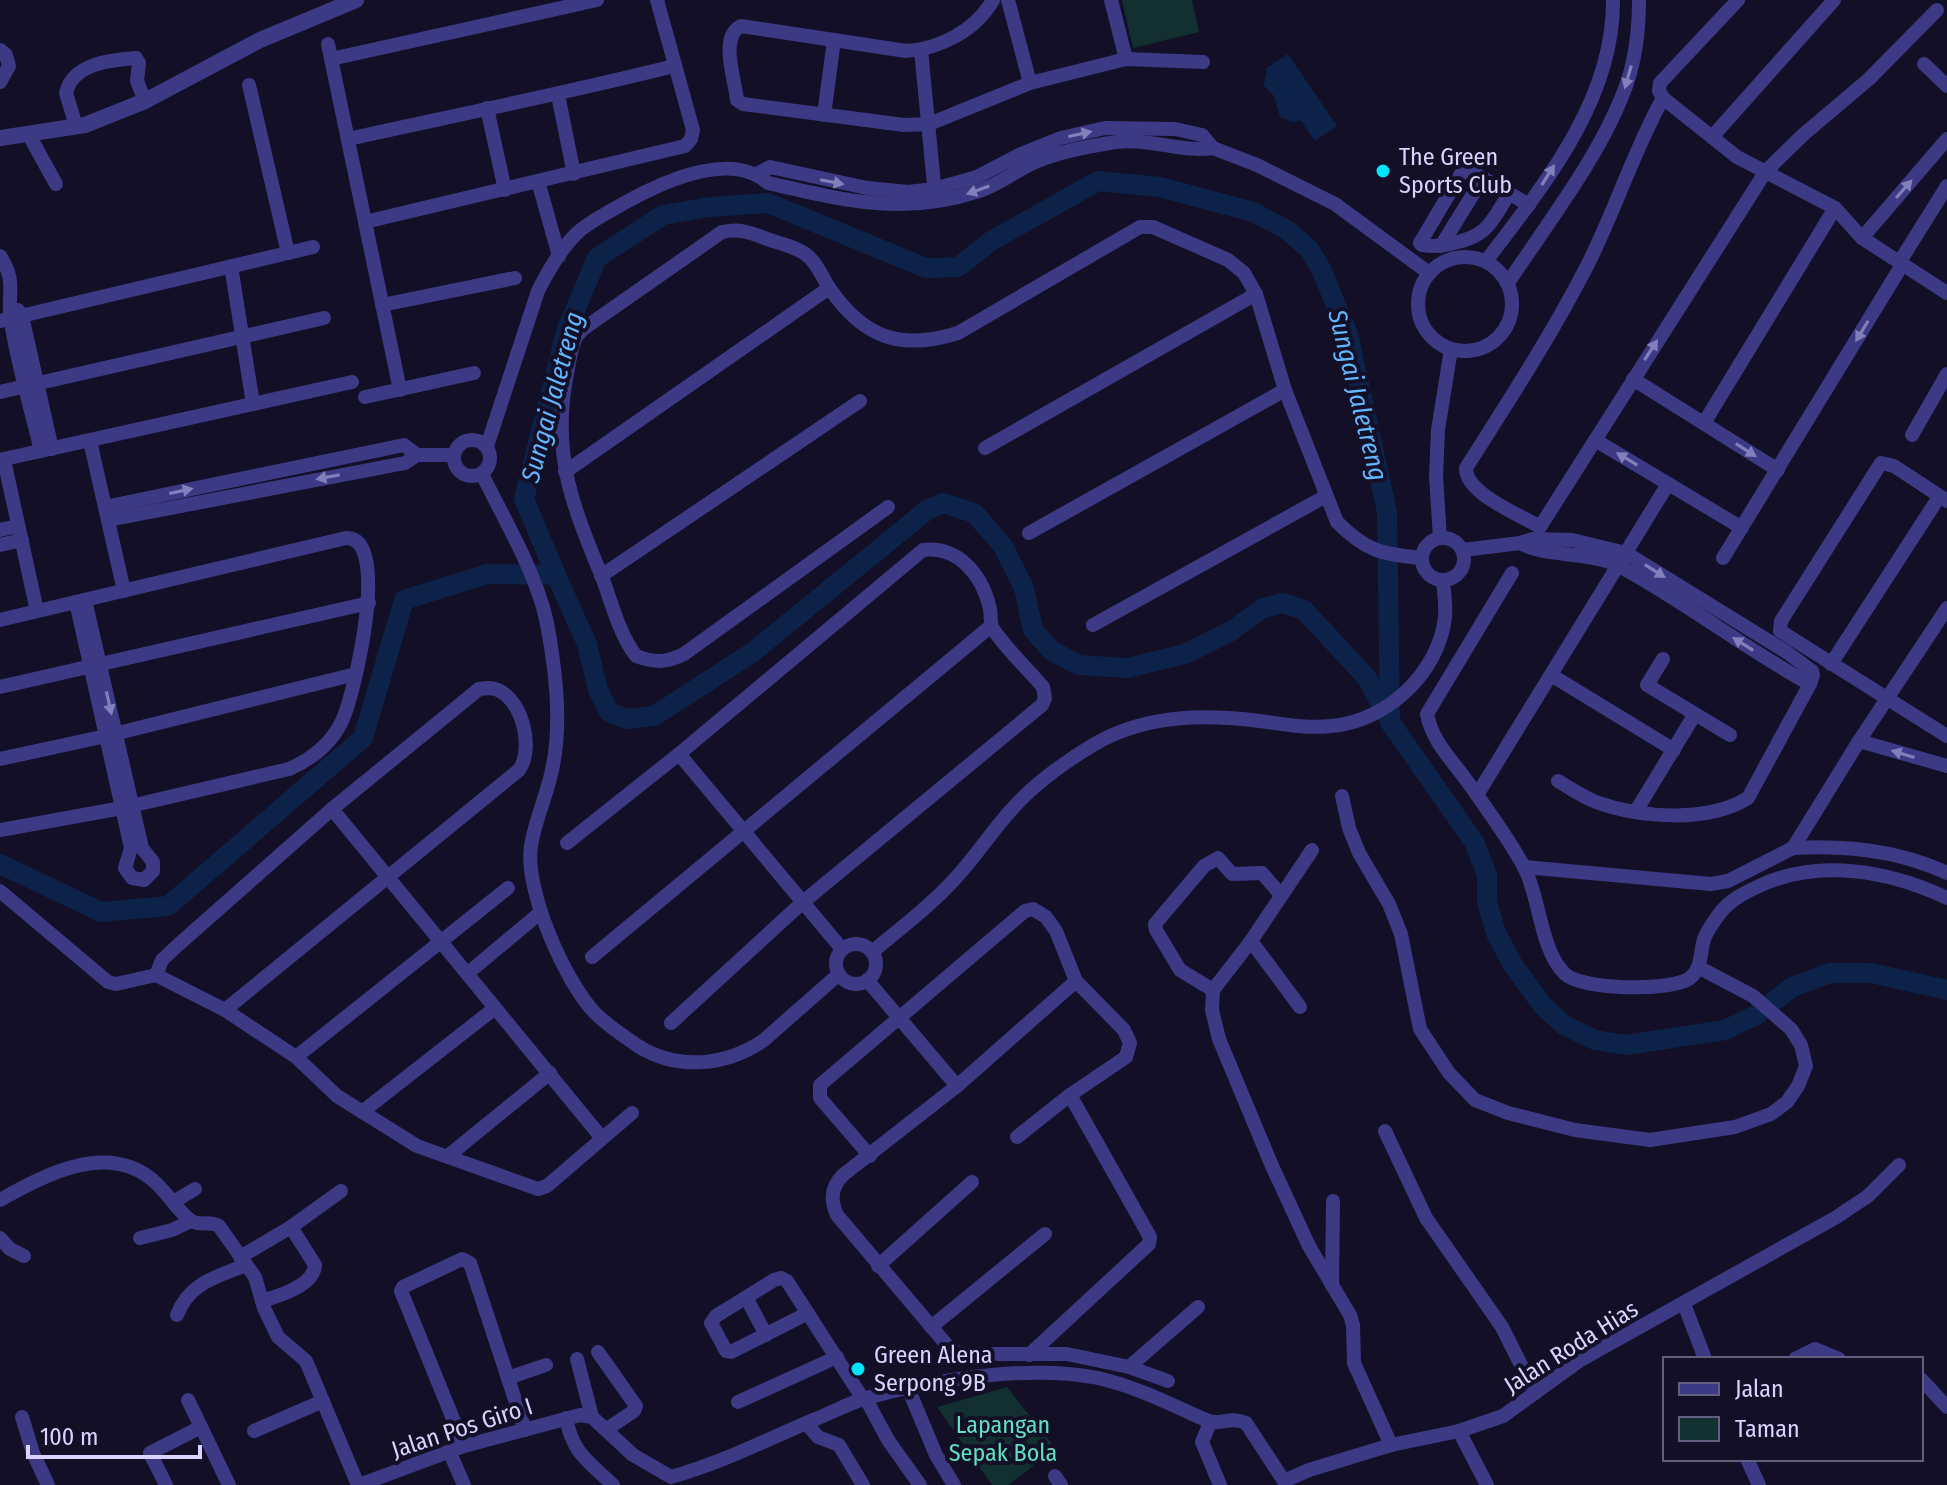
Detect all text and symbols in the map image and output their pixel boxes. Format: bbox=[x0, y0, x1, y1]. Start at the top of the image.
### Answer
one-way arrow bbox=[1621, 65, 1634, 89]
one-way arrow bbox=[1068, 127, 1093, 140]
place label: The Green Sports Club bbox=[1399, 143, 1512, 199]
marker: The Green Sports Club bbox=[1374, 162, 1392, 180]
one-way arrow bbox=[1540, 164, 1554, 186]
one-way arrow bbox=[820, 176, 845, 189]
one-way arrow bbox=[1895, 179, 1913, 198]
one-way arrow bbox=[966, 184, 990, 197]
water label: Sungai Jaletreng bbox=[1321, 305, 1394, 484]
water label: Sungai Jaletreng bbox=[515, 308, 590, 487]
one-way arrow bbox=[1855, 320, 1869, 342]
one-way arrow bbox=[1644, 340, 1659, 361]
one-way arrow bbox=[1735, 442, 1758, 457]
one-way arrow bbox=[1616, 453, 1638, 467]
one-way arrow bbox=[315, 472, 340, 484]
one-way arrow bbox=[169, 485, 194, 497]
one-way arrow bbox=[1644, 563, 1666, 577]
one-way arrow bbox=[1732, 637, 1754, 651]
one-way arrow bbox=[103, 691, 115, 716]
one-way arrow bbox=[1890, 748, 1914, 760]
street label: Jalan Roda Hias bbox=[1499, 1295, 1643, 1399]
place label: Green Alena Serpong 9B bbox=[874, 1341, 993, 1397]
legend bbox=[1663, 1357, 1923, 1461]
marker: Green Alena Serpong 9B bbox=[849, 1360, 867, 1378]
text: Jalan bbox=[1735, 1375, 1784, 1403]
street label: Jalan Pos Giro I bbox=[388, 1392, 536, 1464]
scale bar bbox=[28, 1409, 200, 1459]
park label: Lapangan Sepak Bola bbox=[949, 1411, 1057, 1467]
text: Taman bbox=[1735, 1415, 1800, 1443]
text: 100 m bbox=[40, 1423, 98, 1451]

